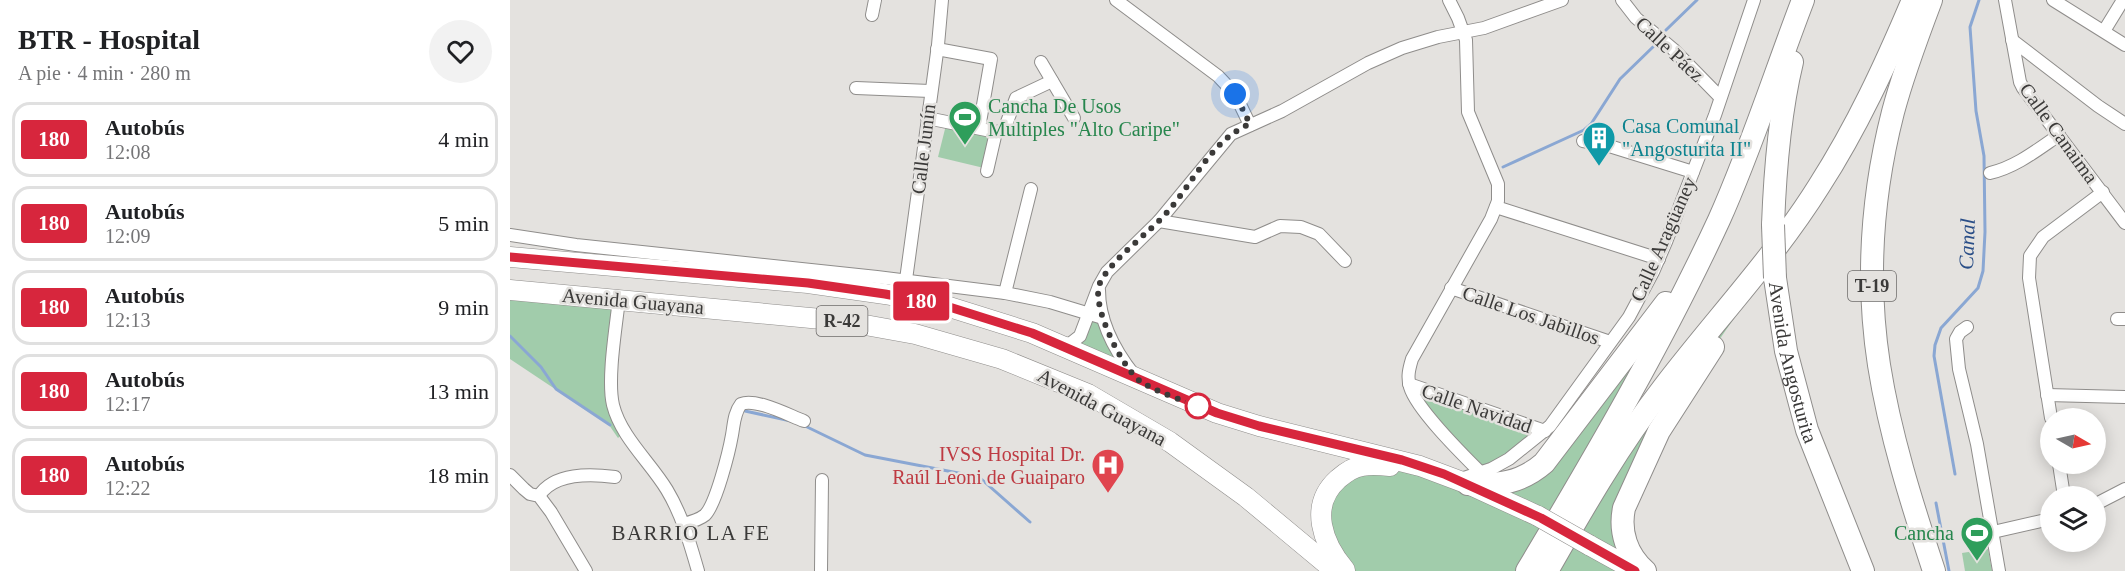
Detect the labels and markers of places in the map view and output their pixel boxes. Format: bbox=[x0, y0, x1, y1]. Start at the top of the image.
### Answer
place label: Cancha De Usos Multiples "Alto Caripe" bbox=[988, 95, 1180, 141]
sports icon: Cancha De Usos Multiples "Alto Caripe" bbox=[947, 99, 983, 146]
place label: Casa Comunal "Angosturita II" bbox=[1622, 115, 1751, 161]
building icon: Casa Comunal "Angosturita II" bbox=[1581, 120, 1617, 167]
unlabelled marker bbox=[1185, 393, 1211, 419]
place label: IVSS Hospital Dr. Raúl Leoni de Guaiparo bbox=[892, 443, 1085, 489]
hospital icon: IVSS Hospital Dr. Raúl Leoni de Guaiparo bbox=[1090, 447, 1126, 494]
sports icon: Cancha bbox=[1959, 515, 1995, 562]
place label: Cancha bbox=[1894, 522, 1954, 544]

